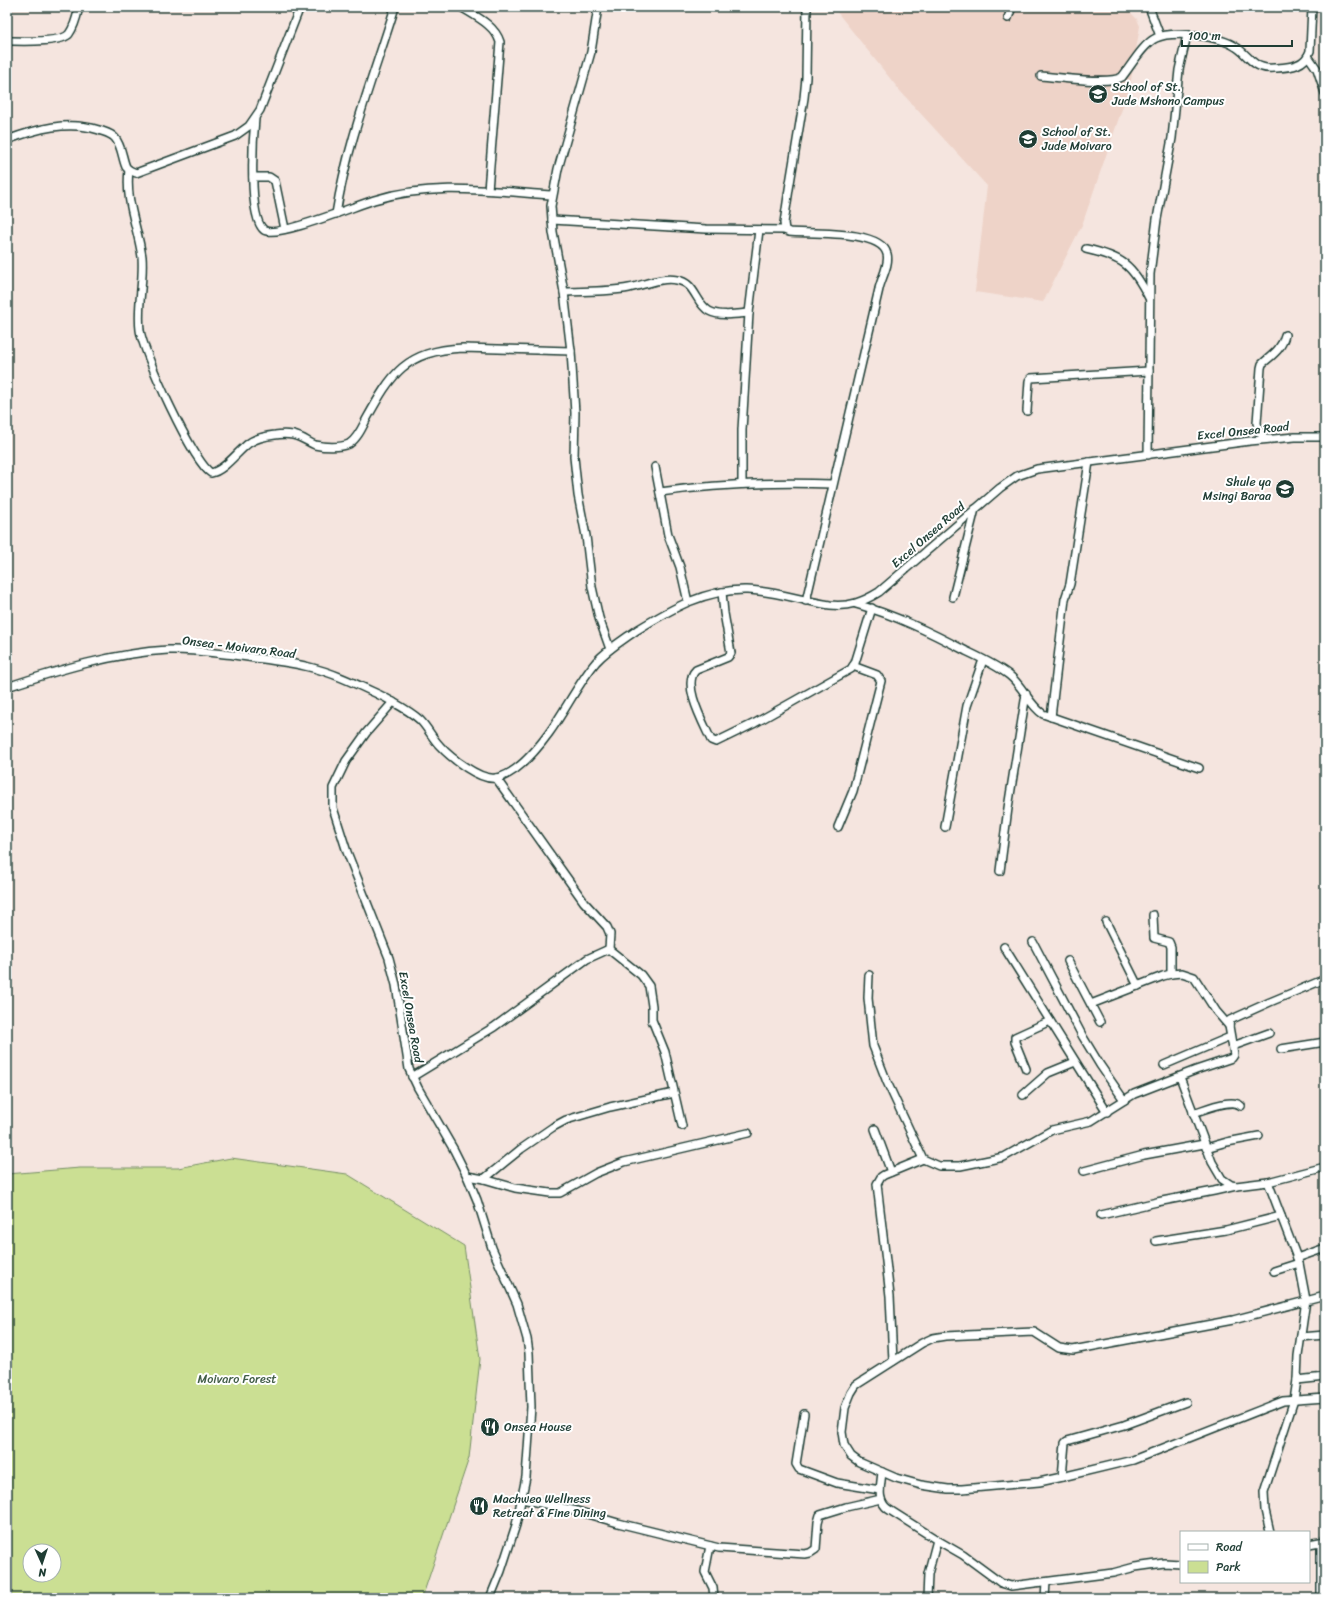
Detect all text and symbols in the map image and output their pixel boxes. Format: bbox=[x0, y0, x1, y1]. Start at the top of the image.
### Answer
scale bar bbox=[1182, 22, 1292, 48]
text: 100 m bbox=[1188, 25, 1221, 47]
place label: School of St. Jude Mshono Campus bbox=[1111, 76, 1225, 112]
school or university icon: School of St. Jude Mshono Campus bbox=[1087, 83, 1109, 105]
place label: School of St. Jude Moivaro bbox=[1041, 121, 1112, 157]
school or university icon: School of St. Jude Moivaro bbox=[1017, 128, 1039, 150]
street label: Excel Onsea Road bbox=[1196, 415, 1292, 447]
place label: Shule ya Msingi Baraa bbox=[1203, 471, 1272, 507]
school or university icon: Shule ya Msingi Baraa bbox=[1274, 478, 1296, 500]
street label: Excel Onsea Road bbox=[886, 495, 971, 574]
street label: Onsea - Moivaro Road bbox=[181, 629, 298, 665]
street label: Excel Onsea Road bbox=[392, 970, 430, 1066]
park label: Moivaro Forest bbox=[197, 1368, 277, 1390]
restaurant icon: Onsea House bbox=[479, 1416, 501, 1438]
place label: Onsea House bbox=[504, 1416, 572, 1438]
place label: Machweo Wellness Retreat & Fine Dining bbox=[493, 1488, 606, 1524]
restaurant icon: Machweo Wellness Retreat & Fine Dining bbox=[468, 1495, 490, 1517]
legend bbox=[1180, 1531, 1310, 1583]
text: Road bbox=[1216, 1536, 1243, 1558]
north arrow bbox=[22, 1543, 62, 1583]
text: Park bbox=[1216, 1556, 1241, 1578]
text: N bbox=[38, 1563, 48, 1582]

